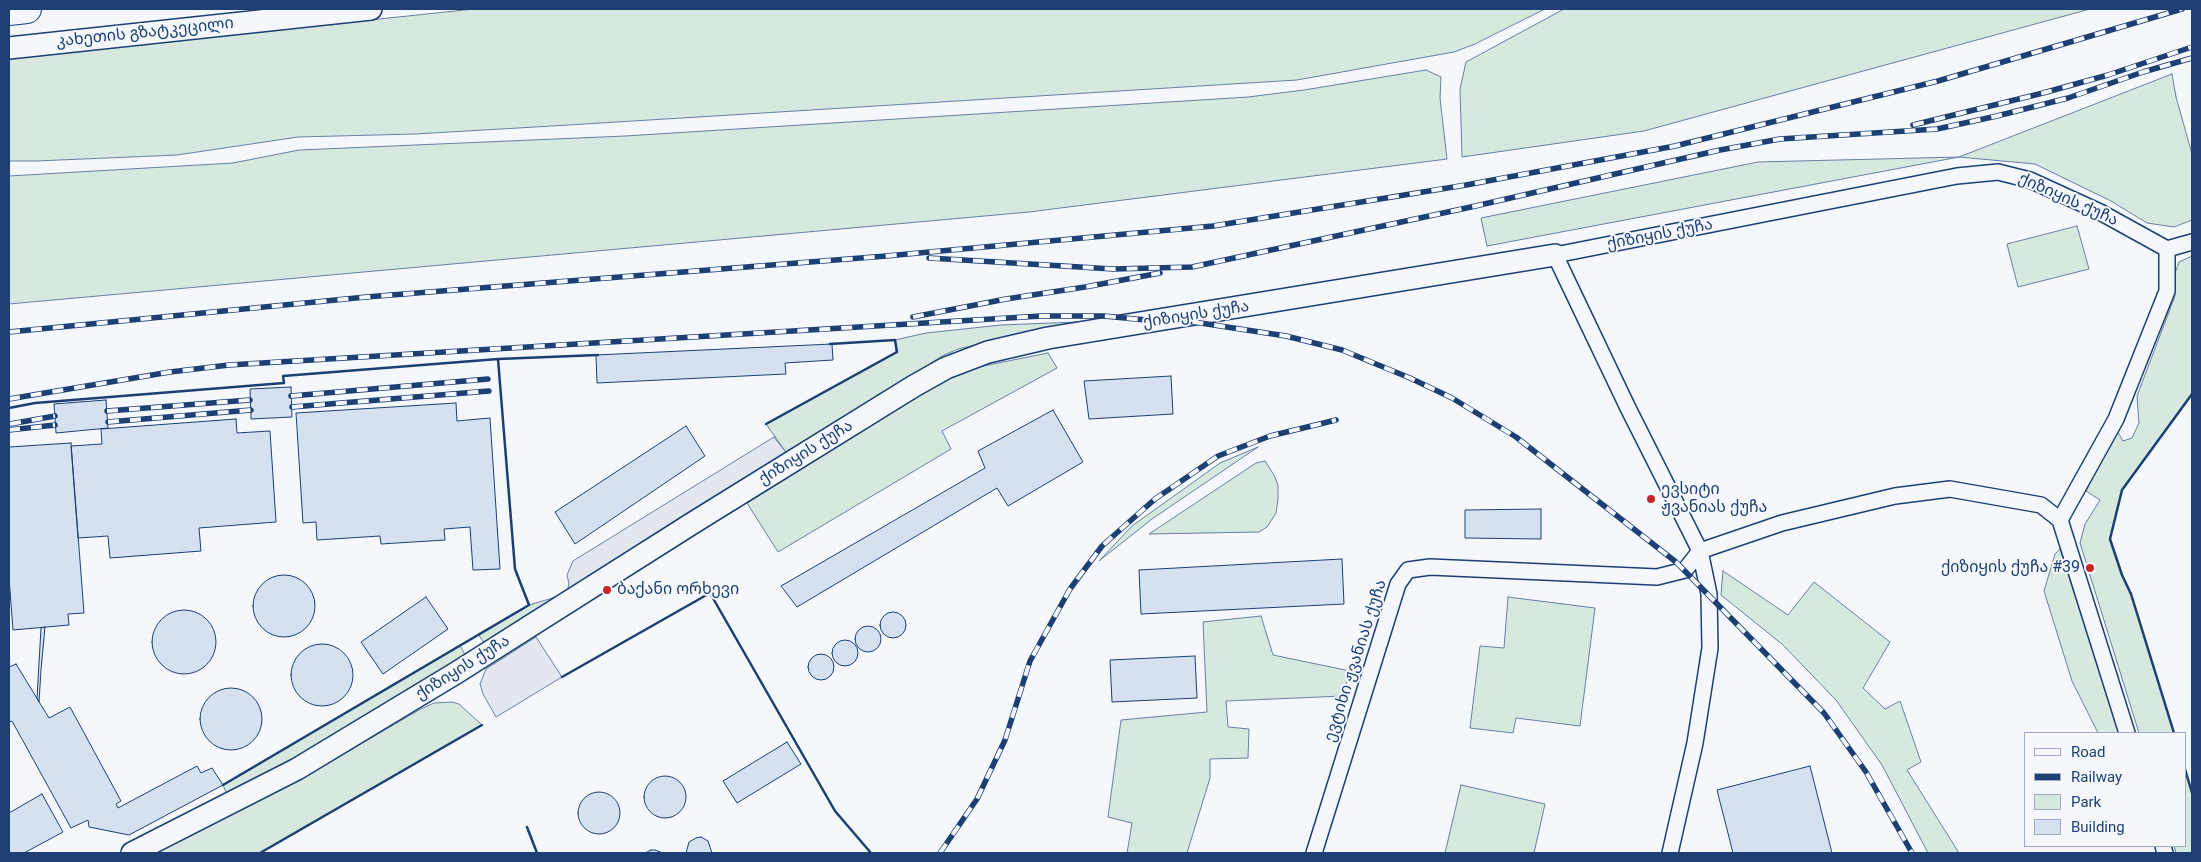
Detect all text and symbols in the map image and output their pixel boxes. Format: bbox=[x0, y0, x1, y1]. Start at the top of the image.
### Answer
street label: კახეთის გზატკეცილი bbox=[55, 14, 235, 52]
street label: ქიზიყის ქუჩა bbox=[2015, 169, 2121, 231]
street label: ქიზიყის ქუჩა bbox=[1606, 215, 1714, 255]
street label: ქიზიყის ქუჩა bbox=[1142, 297, 1250, 333]
street label: ქიზიყის ქუჩა bbox=[755, 416, 857, 490]
place label: ევსიტი ჟვანიას ქუჩა bbox=[1661, 480, 1767, 518]
marker: ევსიტი ჟვანიას ქუჩა bbox=[1645, 493, 1657, 505]
place label: ქიზიყის ქუჩა #39 bbox=[1941, 558, 2080, 578]
marker: ქიზიყის ქუჩა #39 bbox=[2084, 562, 2096, 574]
street label: ევტიხი ჟვანიას ქუჩა bbox=[1321, 577, 1391, 745]
place label: ბაქანი ორხევი bbox=[617, 580, 739, 600]
marker: ბაქანი ორხევი bbox=[601, 584, 613, 596]
street label: ქიზიყის ქუჩა bbox=[412, 631, 514, 705]
legend bbox=[2024, 732, 2186, 847]
text: Road bbox=[2071, 743, 2105, 761]
text: Railway bbox=[2071, 768, 2122, 786]
text: Park bbox=[2071, 793, 2101, 811]
text: Building bbox=[2071, 818, 2125, 836]

